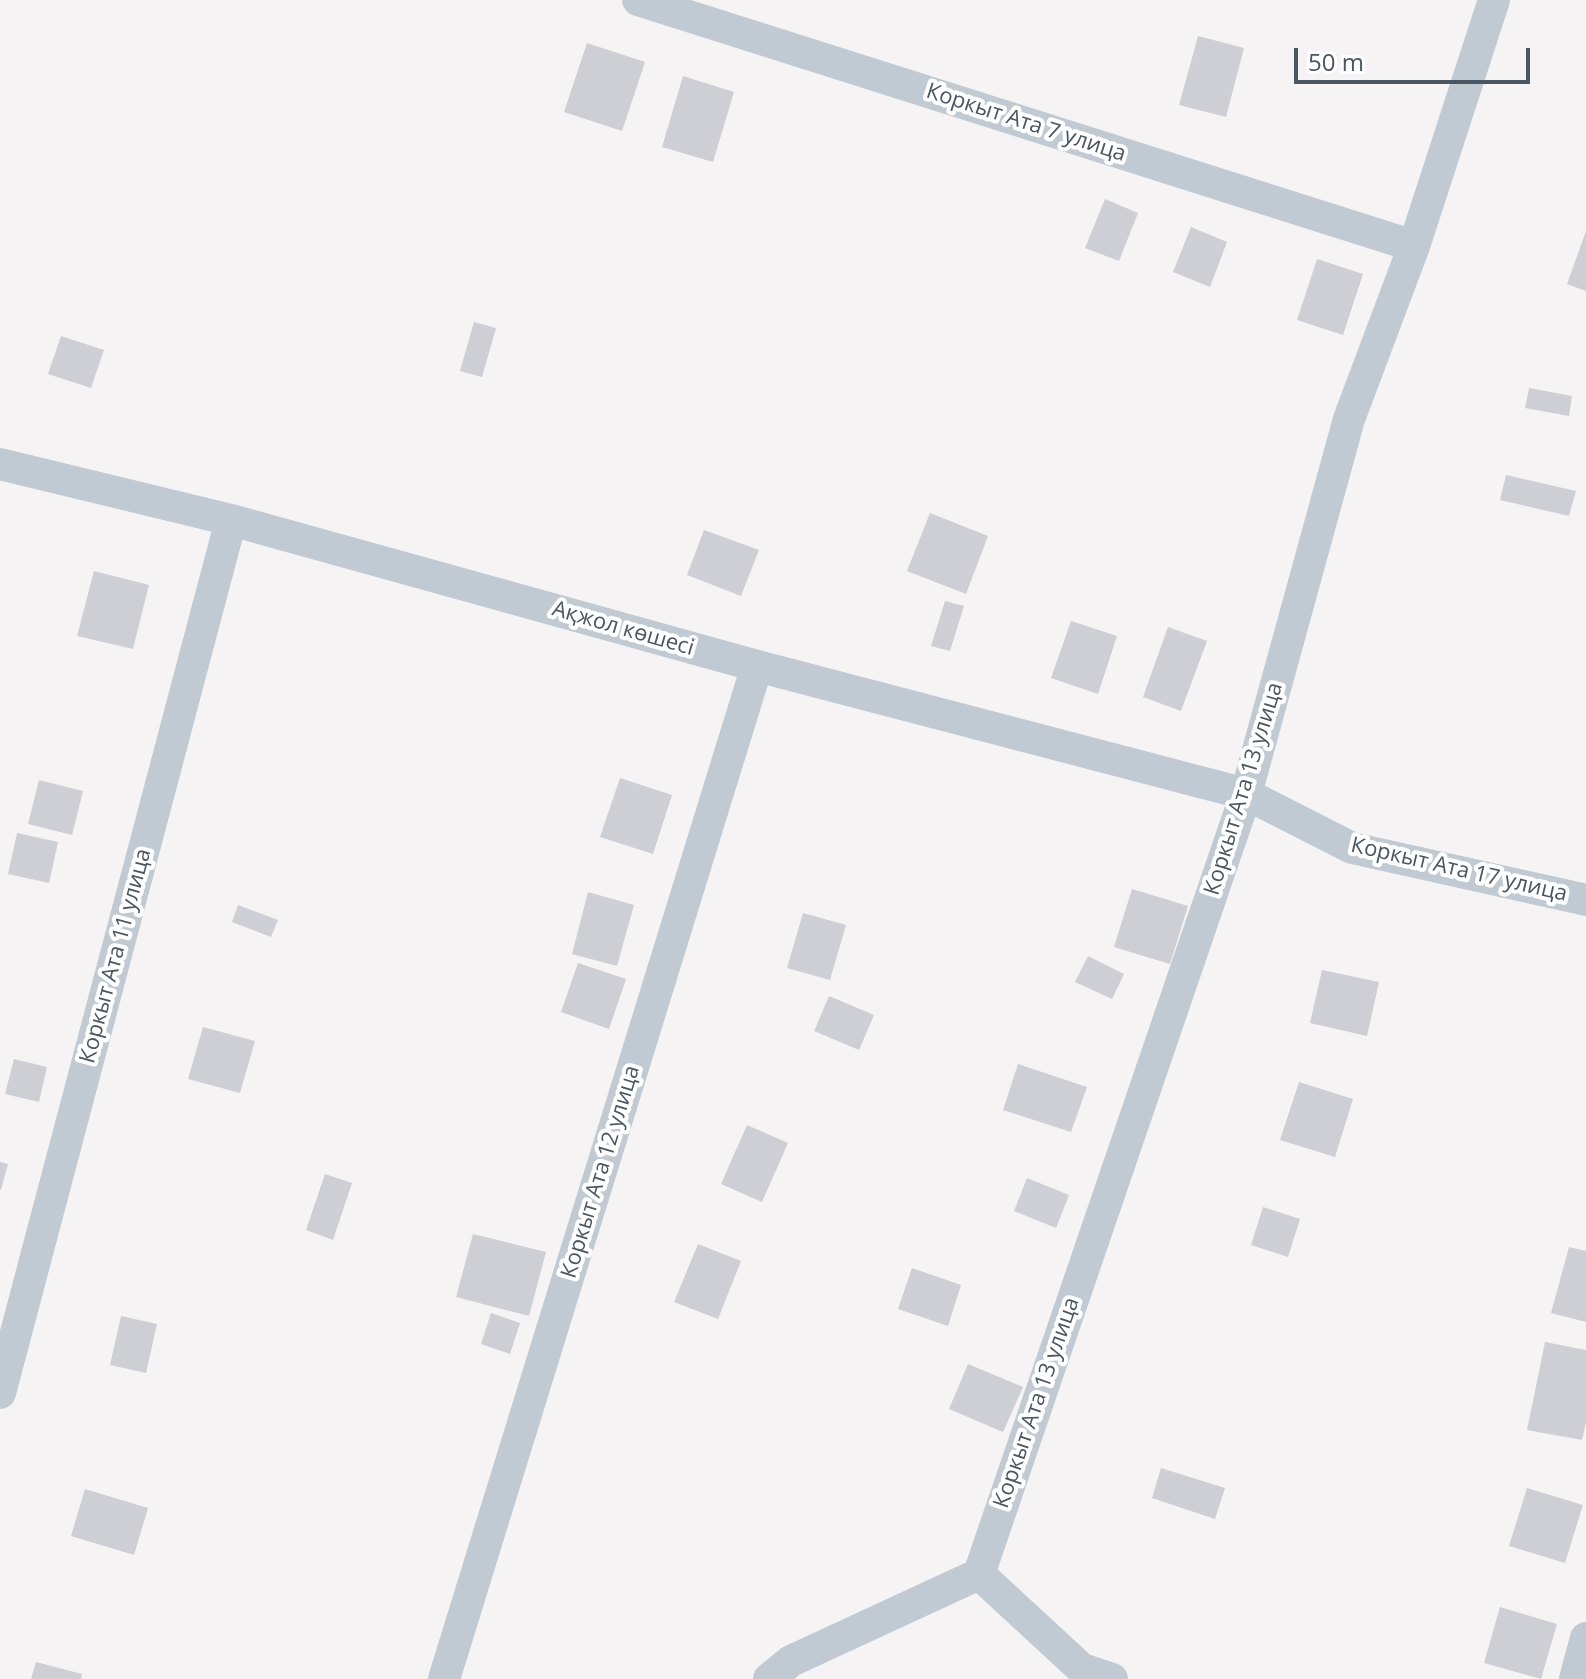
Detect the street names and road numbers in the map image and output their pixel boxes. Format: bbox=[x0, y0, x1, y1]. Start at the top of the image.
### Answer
street label: Коркыт Ата 7 улица bbox=[923, 78, 1129, 168]
street label: Ақжол көшесі bbox=[549, 596, 697, 662]
street label: Коркыт Ата 13 улица bbox=[1199, 679, 1289, 899]
street label: Коркыт Ата 17 улица bbox=[1348, 832, 1570, 908]
street label: Коркыт Ата 11 улица bbox=[75, 846, 157, 1066]
street label: Коркыт Ата 12 улица bbox=[556, 1062, 646, 1282]
street label: Коркыт Ата 13 улица bbox=[989, 1294, 1085, 1512]

